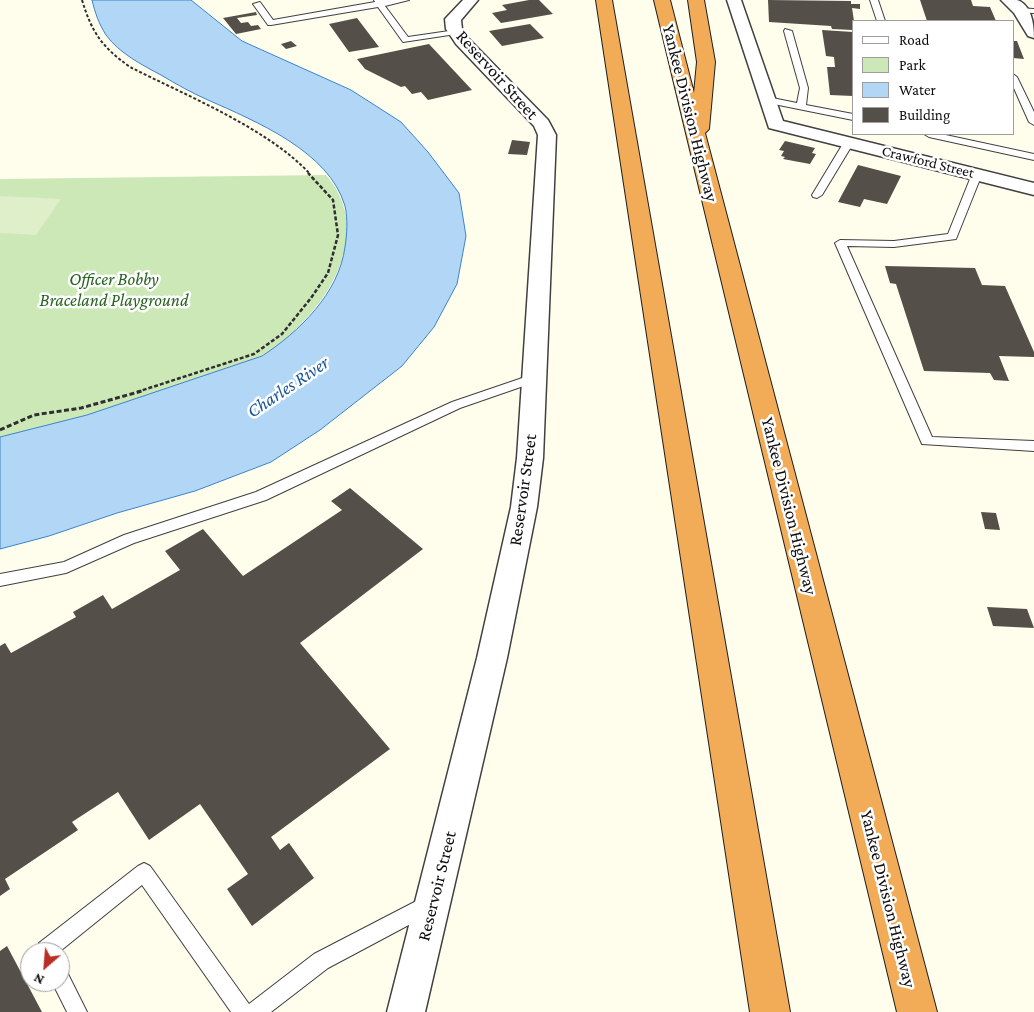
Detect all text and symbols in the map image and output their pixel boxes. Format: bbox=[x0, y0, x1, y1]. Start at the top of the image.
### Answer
legend bbox=[852, 20, 1014, 135]
street label: Yankee Division Highway bbox=[657, 22, 723, 204]
street label: Reservoir Street bbox=[451, 26, 543, 124]
text: Road bbox=[899, 32, 929, 48]
text: Park bbox=[899, 57, 926, 73]
text: Water bbox=[899, 82, 936, 98]
text: Building bbox=[899, 107, 950, 123]
street label: Crawford Street bbox=[880, 142, 976, 182]
park label: Officer Bobby Braceland Playground bbox=[40, 268, 188, 310]
water label: Charles River bbox=[243, 351, 333, 423]
street label: Yankee Division Highway bbox=[756, 415, 822, 597]
street label: Reservoir Street bbox=[504, 433, 542, 547]
street label: Yankee Division Highway bbox=[855, 808, 921, 990]
street label: Reservoir Street bbox=[413, 829, 461, 943]
north arrow bbox=[20, 942, 70, 992]
text: N bbox=[31, 970, 47, 989]

